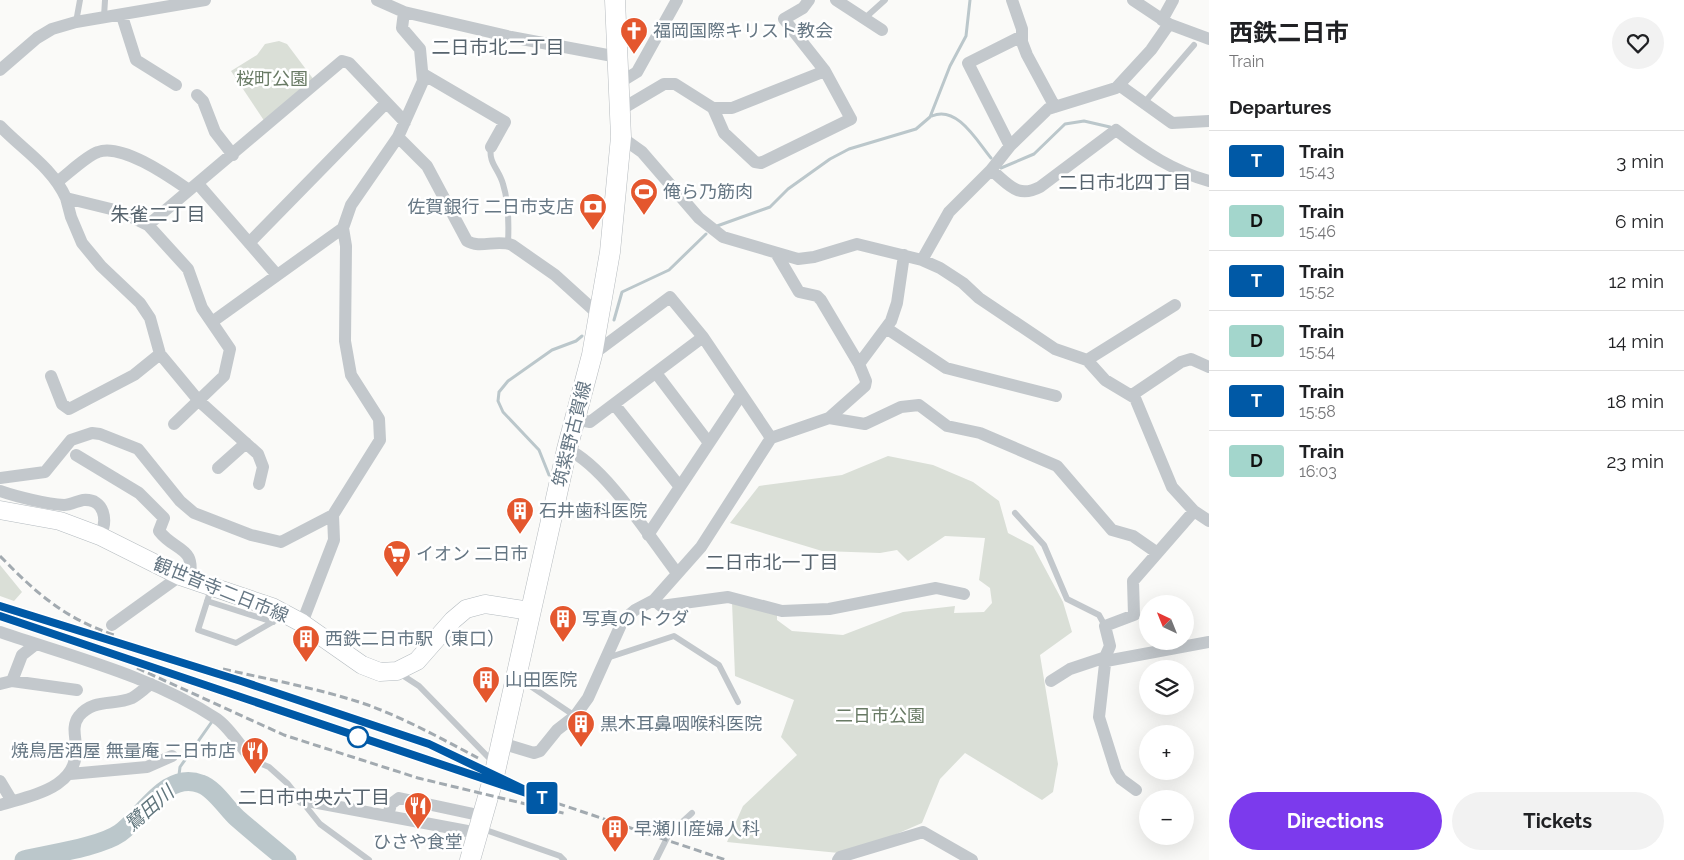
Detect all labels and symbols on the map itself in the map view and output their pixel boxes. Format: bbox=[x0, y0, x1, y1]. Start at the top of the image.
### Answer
church icon: 福岡国際キリスト教会 bbox=[619, 16, 649, 55]
place label: 福岡国際キリスト教会 bbox=[653, 20, 833, 41]
district label: 二日市北二丁目 bbox=[431, 36, 565, 58]
park label: 桜町公園 bbox=[236, 68, 308, 89]
district label: 二日市北四丁目 bbox=[1058, 171, 1192, 193]
sports icon: 俺ら乃筋肉 bbox=[629, 177, 659, 216]
place label: 俺ら乃筋肉 bbox=[663, 181, 753, 202]
bank icon: 佐賀銀行 二日市支店 bbox=[578, 192, 608, 231]
place label: 佐賀銀行 二日市支店 bbox=[407, 196, 574, 217]
district label: 朱雀二丁目 bbox=[110, 203, 206, 225]
street label: 筑紫野古賀線 bbox=[548, 379, 595, 489]
building icon: 石井歯科医院 bbox=[505, 496, 535, 535]
place label: 石井歯科医院 bbox=[539, 500, 647, 521]
supermarket icon: イオン 二日市 bbox=[382, 539, 412, 578]
place label: イオン 二日市 bbox=[416, 543, 529, 564]
district label: 二日市北一丁目 bbox=[705, 551, 839, 573]
street label: 観世音寺二日市線 bbox=[150, 553, 292, 626]
north arrow bbox=[1139, 595, 1194, 650]
building icon: 写真のトクダ bbox=[548, 604, 578, 643]
place label: 写真のトクダ bbox=[582, 608, 689, 629]
building icon: 西鉄二日市駅（東口） bbox=[291, 624, 321, 663]
place label: 西鉄二日市駅（東口） bbox=[325, 628, 505, 649]
building icon: 山田医院 bbox=[471, 665, 501, 704]
place label: 山田医院 bbox=[505, 669, 577, 690]
park label: 二日市公園 bbox=[835, 705, 925, 726]
building icon: 黒木耳鼻咽喉科医院 bbox=[566, 709, 596, 748]
place label: 黒木耳鼻咽喉科医院 bbox=[600, 713, 762, 734]
unlabelled marker bbox=[347, 726, 369, 748]
restaurant icon: 焼鳥居酒屋 無量庵 二日市店 bbox=[240, 736, 270, 775]
place label: 焼鳥居酒屋 無量庵 二日市店 bbox=[11, 740, 236, 761]
water label: 鷺田川 bbox=[120, 780, 179, 835]
line badge: T bbox=[526, 782, 558, 814]
district label: 二日市中央六丁目 bbox=[238, 786, 390, 808]
restaurant icon: ひさや食堂 bbox=[403, 791, 433, 830]
building icon: 早瀬川産婦人科 bbox=[600, 814, 630, 853]
place label: 早瀬川産婦人科 bbox=[634, 818, 760, 839]
place label: ひさや食堂 bbox=[373, 831, 463, 852]

